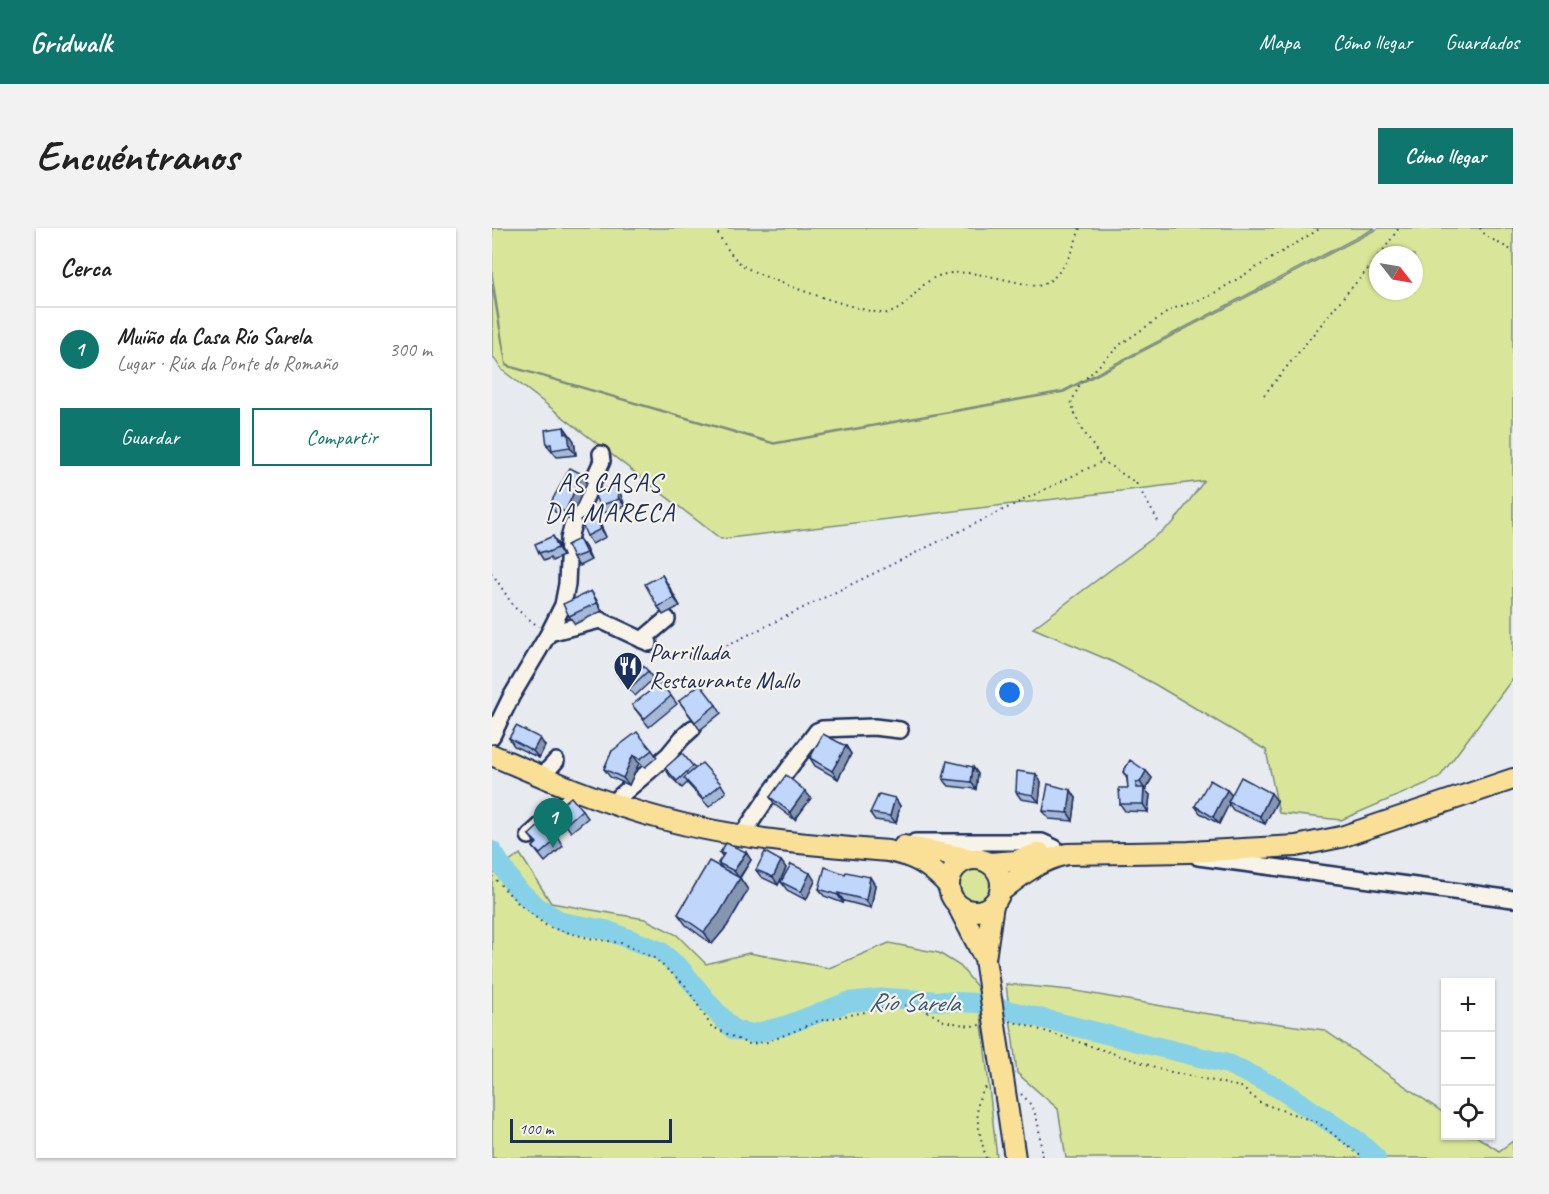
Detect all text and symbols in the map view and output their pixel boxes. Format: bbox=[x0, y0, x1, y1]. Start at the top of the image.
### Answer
text: Gridwalk bbox=[30, 25, 112, 60]
text: Mapa bbox=[1259, 29, 1300, 55]
text: Cómo llegar bbox=[1333, 29, 1412, 55]
text: Guardados bbox=[1445, 29, 1519, 55]
button: Cómo llegar bbox=[1378, 128, 1513, 184]
text: Encuéntranos bbox=[36, 130, 238, 183]
north arrow bbox=[1369, 246, 1423, 300]
text: Cerca bbox=[60, 251, 110, 284]
text: Muíño da Casa Río Sarela bbox=[117, 323, 311, 351]
text: 1 bbox=[75, 337, 84, 362]
text: 300 m bbox=[389, 337, 432, 362]
text: Lugar · Rúa da Ponte do Romaño bbox=[117, 351, 337, 376]
button: Guardar bbox=[60, 408, 240, 466]
button: Compartir bbox=[252, 408, 432, 466]
district label: AS CASAS DA MARECA bbox=[544, 466, 676, 529]
place label: Parrillada Restaurante Mallo bbox=[649, 637, 801, 695]
restaurant icon: Parrillada Restaurante Mallo bbox=[612, 650, 644, 692]
your location bbox=[995, 678, 1024, 707]
pin: 1 bbox=[534, 798, 572, 848]
map controls bbox=[1441, 978, 1495, 1140]
button: + bbox=[1441, 978, 1495, 1032]
water label: Río Sarela bbox=[868, 985, 962, 1020]
button: − bbox=[1441, 1032, 1495, 1086]
button: locate bbox=[1441, 1086, 1495, 1140]
scale bar bbox=[510, 1116, 672, 1144]
text: 100 m bbox=[519, 1119, 553, 1139]

